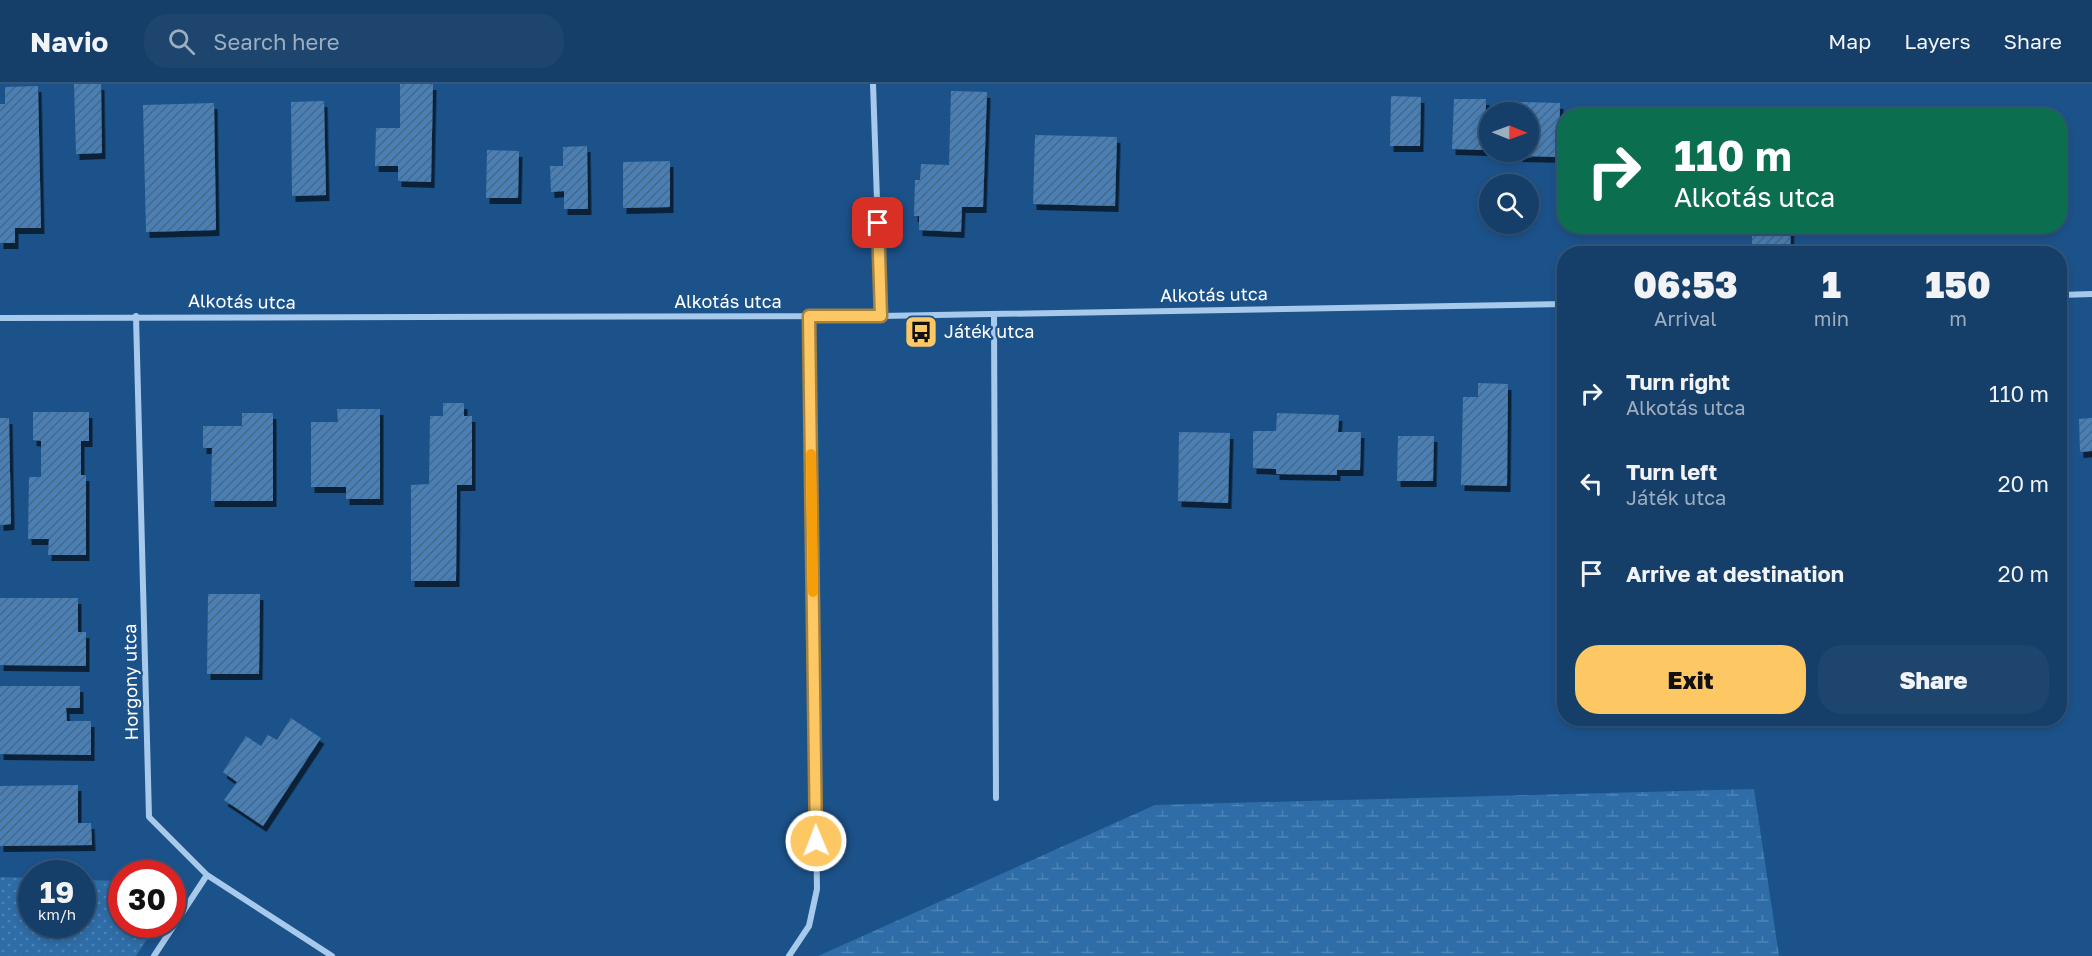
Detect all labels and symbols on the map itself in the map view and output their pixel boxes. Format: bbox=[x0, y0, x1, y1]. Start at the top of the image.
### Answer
north arrow bbox=[1479, 102, 1539, 162]
pin bbox=[852, 197, 903, 248]
street label: Alkotás utca bbox=[1160, 282, 1268, 306]
street label: Alkotás utca bbox=[188, 289, 296, 313]
street label: Alkotás utca bbox=[674, 290, 782, 312]
bus stop icon: Játék utca bbox=[903, 314, 939, 350]
place label: Játék utca bbox=[944, 320, 1034, 342]
street label: Horgony utca bbox=[118, 624, 142, 740]
position arrow bbox=[784, 809, 848, 873]
speed limit sign: 30 bbox=[108, 860, 186, 938]

